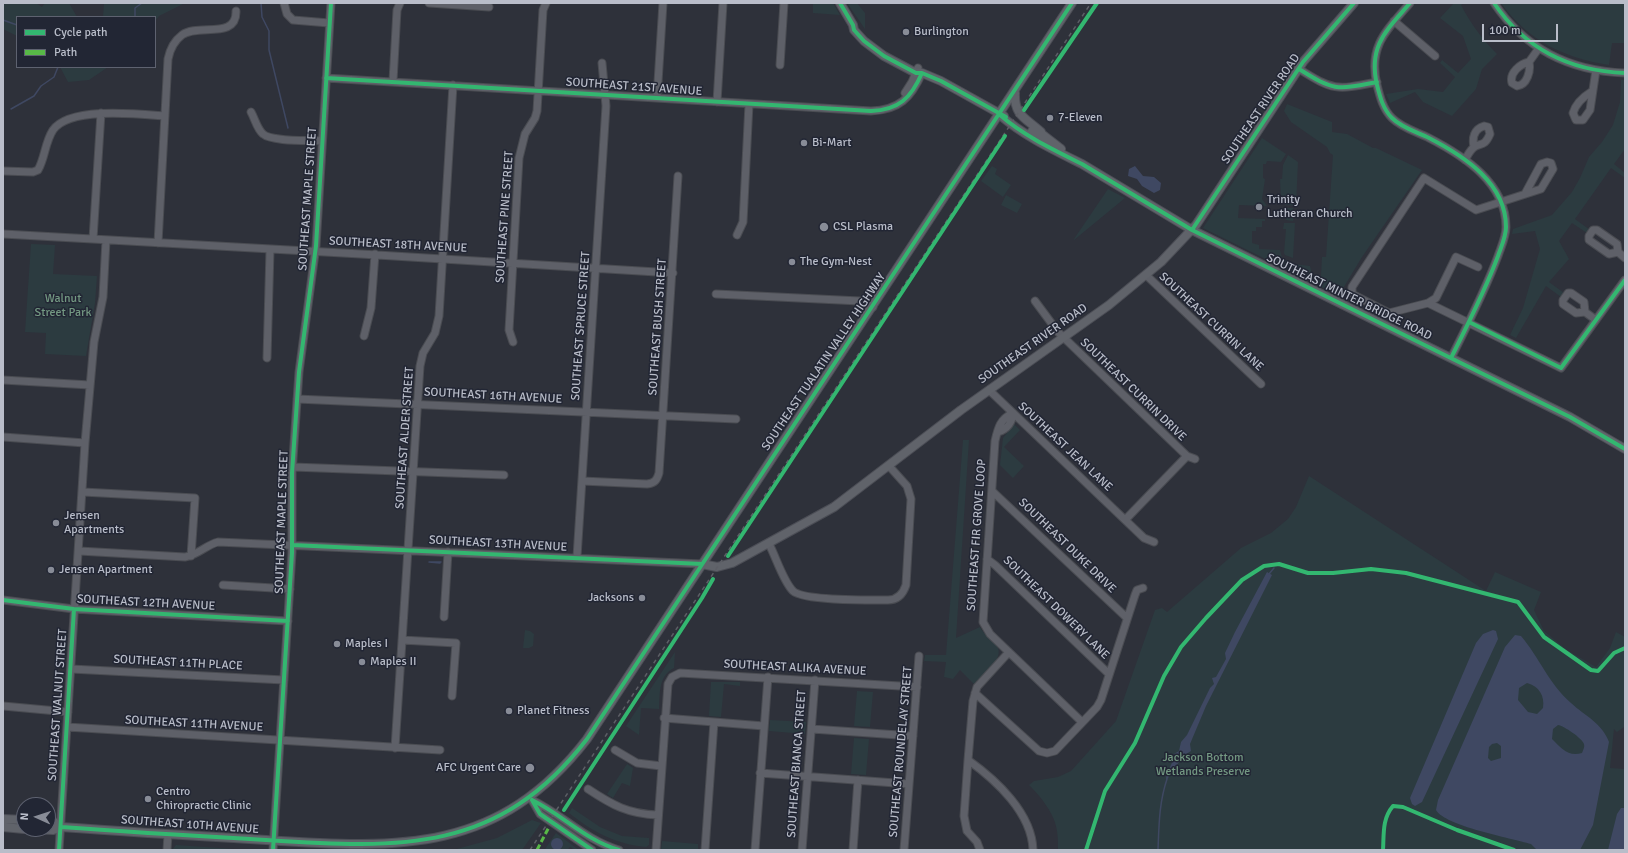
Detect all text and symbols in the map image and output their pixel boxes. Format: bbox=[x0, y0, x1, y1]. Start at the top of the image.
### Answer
legend bbox=[16, 16, 156, 68]
scale bar bbox=[1484, 16, 1560, 42]
text: 100 m bbox=[1489, 23, 1521, 38]
text: Cycle path bbox=[54, 25, 107, 40]
place label: Burlington bbox=[914, 25, 969, 39]
marker: Burlington bbox=[901, 27, 911, 37]
text: Path bbox=[54, 45, 77, 60]
street label: SOUTHEAST RIVER ROAD bbox=[1219, 51, 1303, 167]
street label: SOUTHEAST 21ST AVENUE bbox=[565, 75, 703, 99]
place label: 7-Eleven bbox=[1058, 111, 1103, 125]
marker: 7-Eleven bbox=[1045, 113, 1055, 123]
street label: SOUTHEAST MAPLE STREET bbox=[296, 127, 320, 271]
place label: Bi-Mart bbox=[812, 136, 851, 150]
marker: Bi-Mart bbox=[799, 138, 809, 148]
street label: SOUTHEAST PINE STREET bbox=[493, 150, 517, 284]
place label: Trinity Lutheran Church bbox=[1267, 193, 1353, 221]
marker: Trinity Lutheran Church bbox=[1254, 202, 1264, 212]
place label: CSL Plasma bbox=[833, 220, 893, 234]
marker: CSL Plasma bbox=[818, 221, 830, 233]
street label: SOUTHEAST 18TH AVENUE bbox=[328, 234, 468, 256]
street label: SOUTHEAST SPRUCE STREET bbox=[569, 251, 593, 401]
street label: SOUTHEAST MINTER BRIDGE ROAD bbox=[1264, 251, 1434, 343]
place label: The Gym-Nest bbox=[800, 255, 872, 269]
marker: The Gym-Nest bbox=[787, 257, 797, 267]
street label: SOUTHEAST BUSH STREET bbox=[646, 258, 670, 396]
street label: SOUTHEAST TUALATIN VALLEY HIGHWAY bbox=[759, 270, 889, 454]
street label: SOUTHEAST CURRIN LANE bbox=[1156, 270, 1266, 374]
park label: Walnut Street Park bbox=[35, 292, 91, 320]
street label: SOUTHEAST RIVER ROAD bbox=[976, 301, 1090, 387]
street label: SOUTHEAST CURRIN DRIVE bbox=[1077, 336, 1189, 444]
street label: SOUTHEAST ALDER STREET bbox=[393, 366, 417, 510]
street label: SOUTHEAST 16TH AVENUE bbox=[423, 385, 563, 407]
street label: SOUTHEAST JEAN LANE bbox=[1015, 399, 1115, 495]
street label: SOUTHEAST MAPLE STREET bbox=[272, 450, 292, 594]
street label: SOUTHEAST FIR GROVE LOOP bbox=[964, 458, 990, 612]
street label: SOUTHEAST DUKE DRIVE bbox=[1015, 496, 1119, 596]
place label: Jensen Apartments bbox=[64, 509, 124, 537]
marker: Jensen Apartments bbox=[51, 518, 61, 528]
street label: SOUTHEAST 13TH AVENUE bbox=[428, 533, 568, 555]
street label: SOUTHEAST DOWERY LANE bbox=[1000, 553, 1112, 663]
place label: Jensen Apartment bbox=[59, 563, 152, 577]
marker: Jensen Apartment bbox=[46, 565, 56, 575]
place label: Jacksons bbox=[588, 591, 634, 605]
street label: SOUTHEAST 12TH AVENUE bbox=[76, 592, 216, 614]
marker: Jacksons bbox=[637, 593, 647, 603]
street label: SOUTHEAST WALNUT STREET bbox=[45, 628, 71, 782]
place label: Maples I bbox=[345, 637, 388, 651]
marker: Maples I bbox=[332, 639, 342, 649]
street label: SOUTHEAST 11TH PLACE bbox=[113, 652, 243, 674]
place label: Maples II bbox=[370, 655, 416, 669]
marker: Maples II bbox=[357, 657, 367, 667]
street label: SOUTHEAST ALIKA AVENUE bbox=[723, 657, 867, 679]
street label: SOUTHEAST ROUNDELAY STREET bbox=[886, 666, 916, 838]
street label: SOUTHEAST BIANCA STREET bbox=[785, 690, 809, 838]
place label: Planet Fitness bbox=[517, 704, 590, 718]
marker: Planet Fitness bbox=[504, 706, 514, 716]
street label: SOUTHEAST 11TH AVENUE bbox=[124, 713, 264, 735]
park label: Jackson Bottom Wetlands Preserve bbox=[1156, 751, 1250, 779]
place label: AFC Urgent Care bbox=[436, 761, 521, 775]
marker: AFC Urgent Care bbox=[524, 762, 536, 774]
place label: Centro Chiropractic Clinic bbox=[156, 785, 251, 813]
marker: Centro Chiropractic Clinic bbox=[143, 794, 153, 804]
north arrow bbox=[16, 797, 56, 837]
text: N bbox=[18, 812, 31, 821]
street label: SOUTHEAST 10TH AVENUE bbox=[120, 813, 260, 837]

